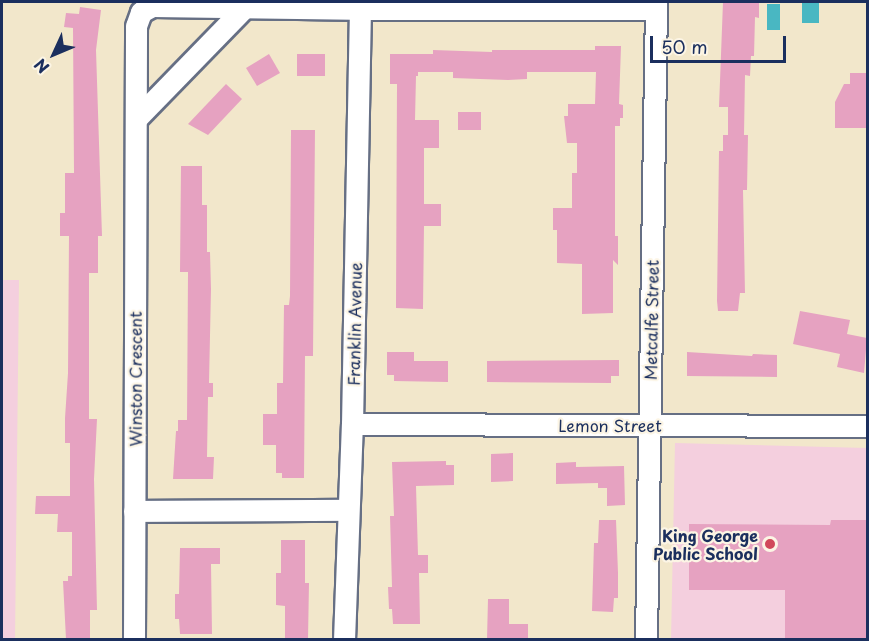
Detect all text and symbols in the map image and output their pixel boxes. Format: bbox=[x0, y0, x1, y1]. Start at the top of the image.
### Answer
north arrow bbox=[24, 24, 84, 84]
scale bar bbox=[653, 24, 790, 62]
text: 50 m bbox=[661, 33, 708, 60]
text: N bbox=[28, 54, 54, 79]
street label: Metcalfe Street bbox=[640, 259, 662, 381]
street label: Franklin Avenue bbox=[343, 262, 365, 386]
street label: Winston Crescent bbox=[125, 311, 145, 447]
street label: Lemon Street bbox=[559, 415, 661, 435]
place label: King George Public School bbox=[652, 525, 758, 563]
marker: King George Public School bbox=[763, 537, 777, 551]

